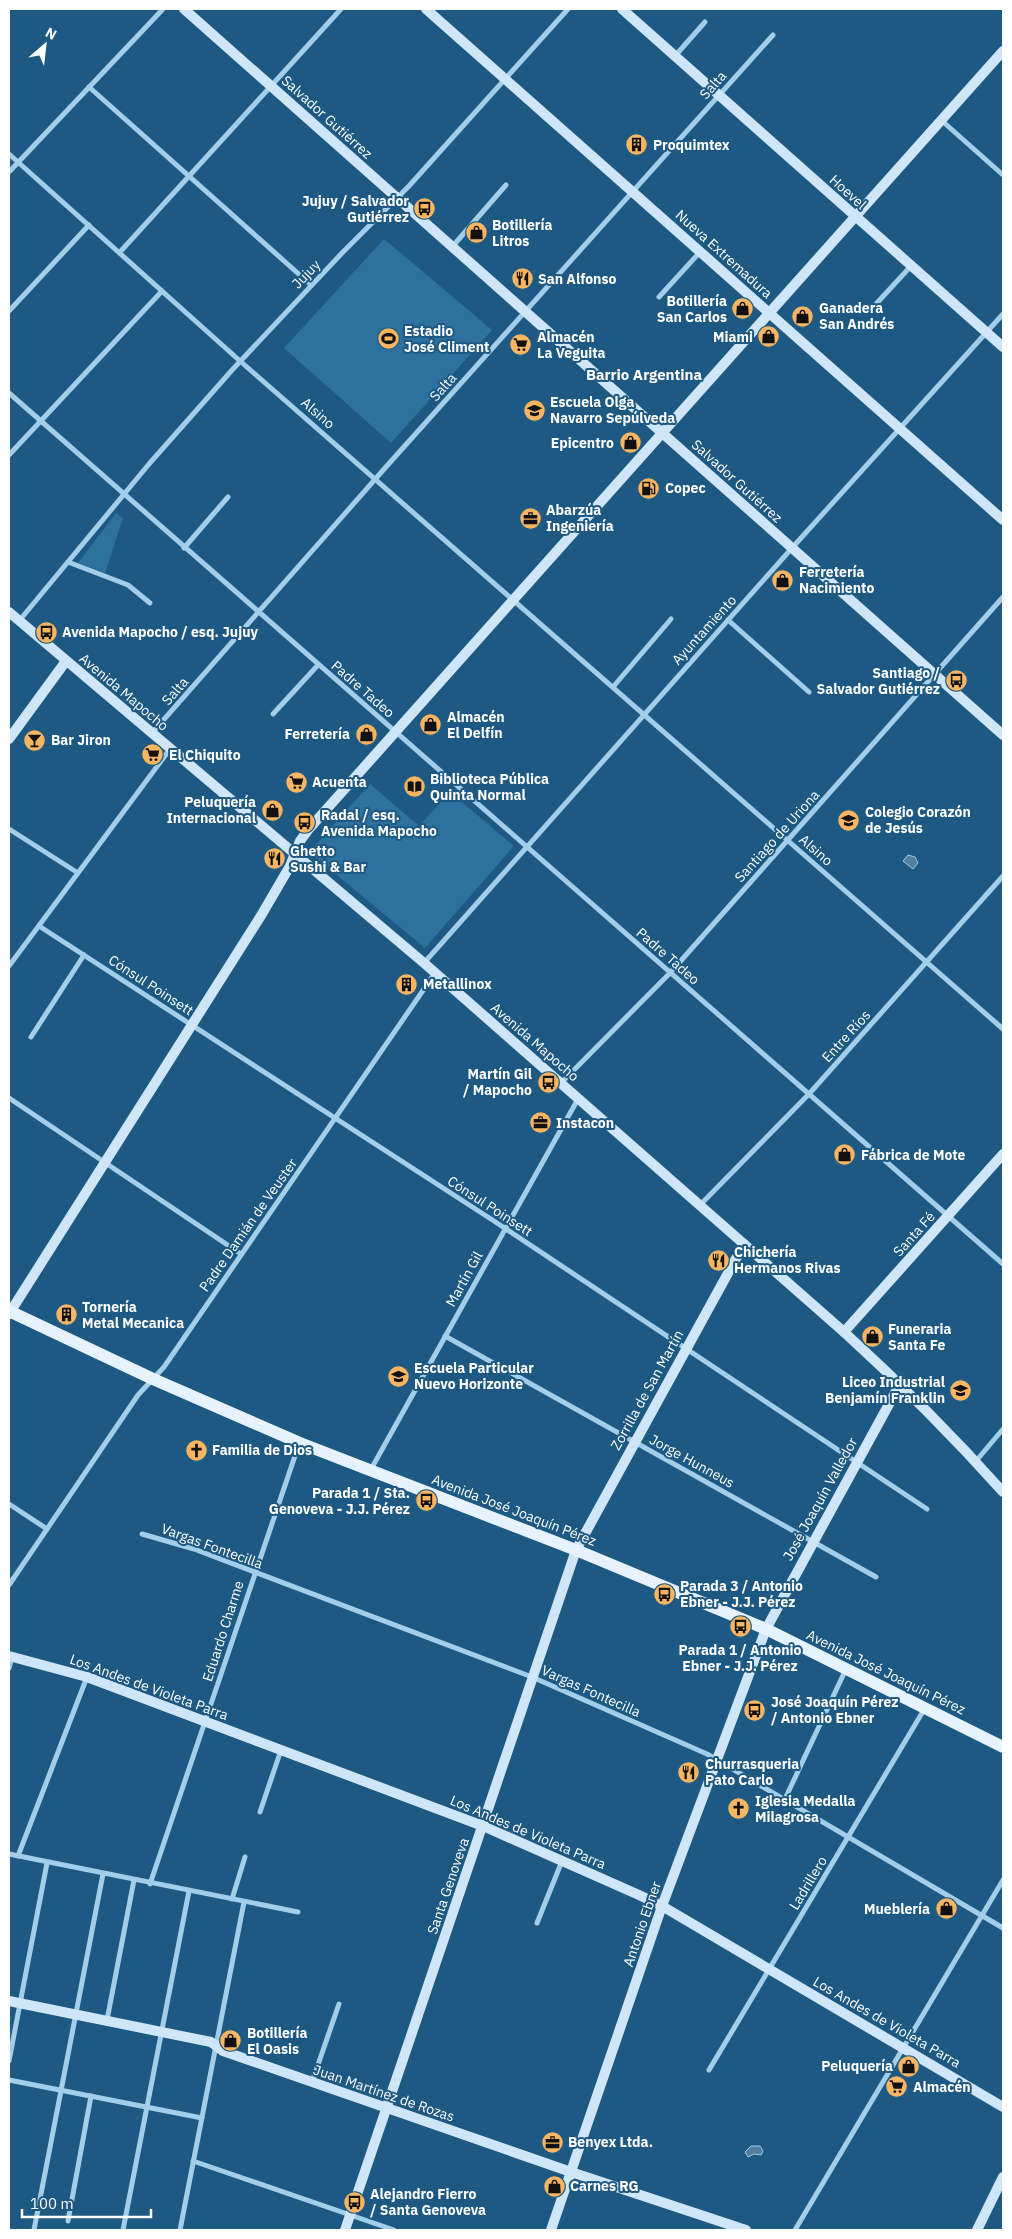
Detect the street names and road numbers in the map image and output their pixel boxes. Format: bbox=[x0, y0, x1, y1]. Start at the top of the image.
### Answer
street label: Salta bbox=[696, 67, 731, 103]
street label: Salvador Gutiérrez bbox=[278, 71, 377, 163]
street label: Hoevel bbox=[826, 171, 870, 213]
street label: Nueva Extremadura bbox=[672, 206, 777, 303]
street label: Jujuy bbox=[288, 256, 324, 292]
street label: Salta bbox=[426, 369, 461, 405]
street label: Alsino bbox=[297, 393, 339, 433]
street label: Salvador Gutiérrez bbox=[688, 435, 787, 527]
street label: Ayuntamiento bbox=[668, 591, 740, 669]
street label: Avenida Mapocho bbox=[76, 649, 172, 735]
street label: Padre Tadeo bbox=[328, 657, 399, 722]
street label: Salta bbox=[158, 673, 193, 709]
street label: Santiago de Uriona bbox=[731, 786, 824, 886]
street label: Alsino bbox=[795, 830, 837, 870]
street label: Padre Tadeo bbox=[633, 924, 704, 989]
street label: Cónsul Poinsett bbox=[105, 951, 197, 1019]
street label: Avenida Mapocho bbox=[487, 999, 583, 1085]
street label: Entre Ríos bbox=[818, 1006, 874, 1066]
street label: Padre Damián de Veuster bbox=[195, 1155, 301, 1295]
street label: Cónsul Poinsett bbox=[444, 1172, 536, 1240]
street label: Santa Fé bbox=[889, 1208, 939, 1260]
street label: Martín Gil bbox=[441, 1248, 487, 1310]
street label: Zorrilla de San Martín bbox=[607, 1327, 687, 1453]
street label: Jorge Hunneus bbox=[646, 1430, 738, 1492]
street label: José Joaquín Valledor bbox=[779, 1434, 861, 1564]
street label: Avenida José Joaquín Pérez bbox=[429, 1470, 599, 1550]
street label: Vargas Fontecilla bbox=[159, 1519, 266, 1573]
street label: Eduardo Charme bbox=[198, 1578, 248, 1684]
street label: Avenida José Joaquín Pérez bbox=[804, 1626, 969, 1719]
street label: Los Andes de Violeta Parra bbox=[67, 1650, 231, 1724]
street label: Vargas Fontecilla bbox=[539, 1661, 644, 1721]
street label: Los Andes de Violeta Parra bbox=[447, 1791, 609, 1873]
street label: Santa Genoveva bbox=[423, 1835, 473, 1937]
street label: Ladrillero bbox=[785, 1853, 831, 1913]
street label: Antonio Ebner bbox=[619, 1879, 665, 1969]
street label: Los Andes de Violeta Parra bbox=[810, 1972, 964, 2072]
street label: Juan Martínez de Rozas bbox=[311, 2060, 457, 2126]

